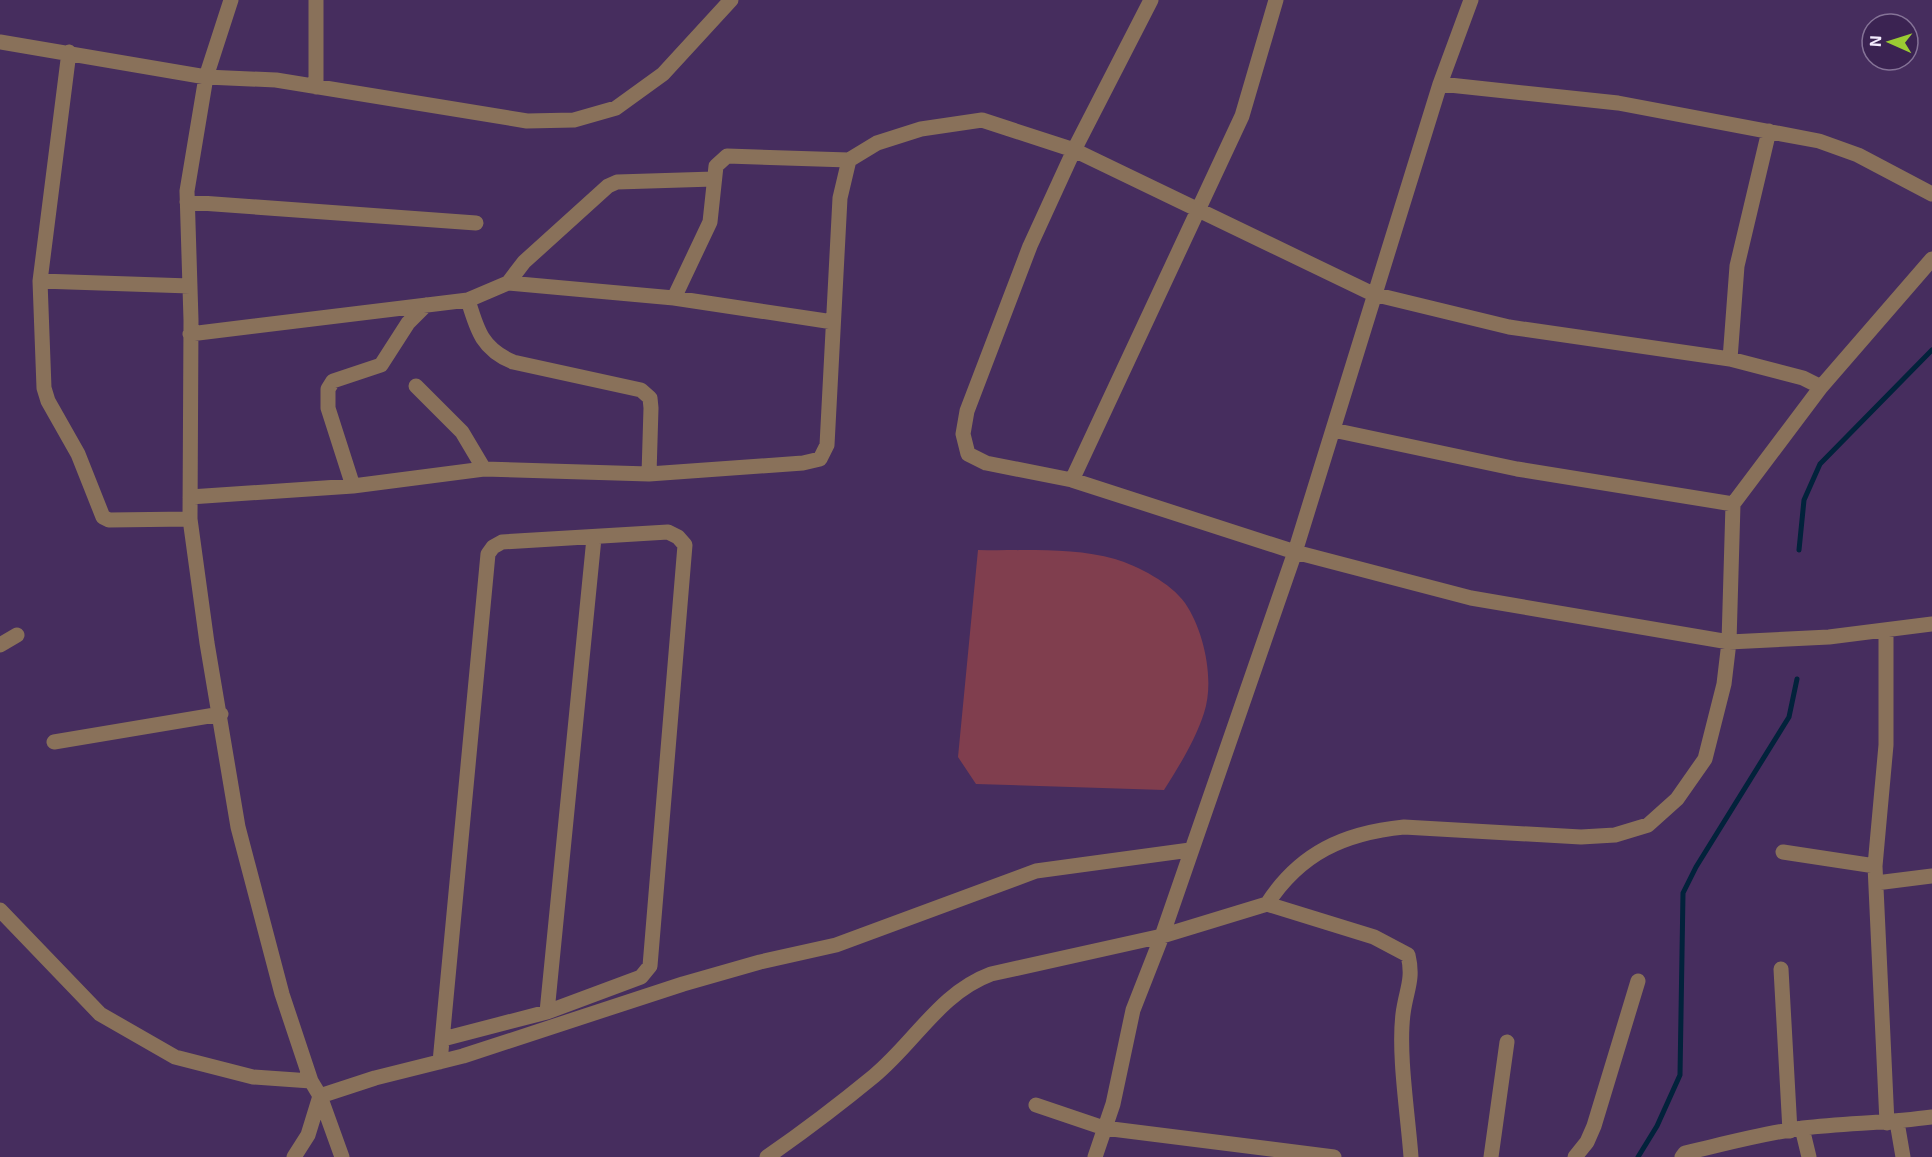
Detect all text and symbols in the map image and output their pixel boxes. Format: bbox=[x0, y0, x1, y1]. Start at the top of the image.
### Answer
north arrow bbox=[1860, 12, 1920, 72]
text: N bbox=[1865, 35, 1884, 47]

